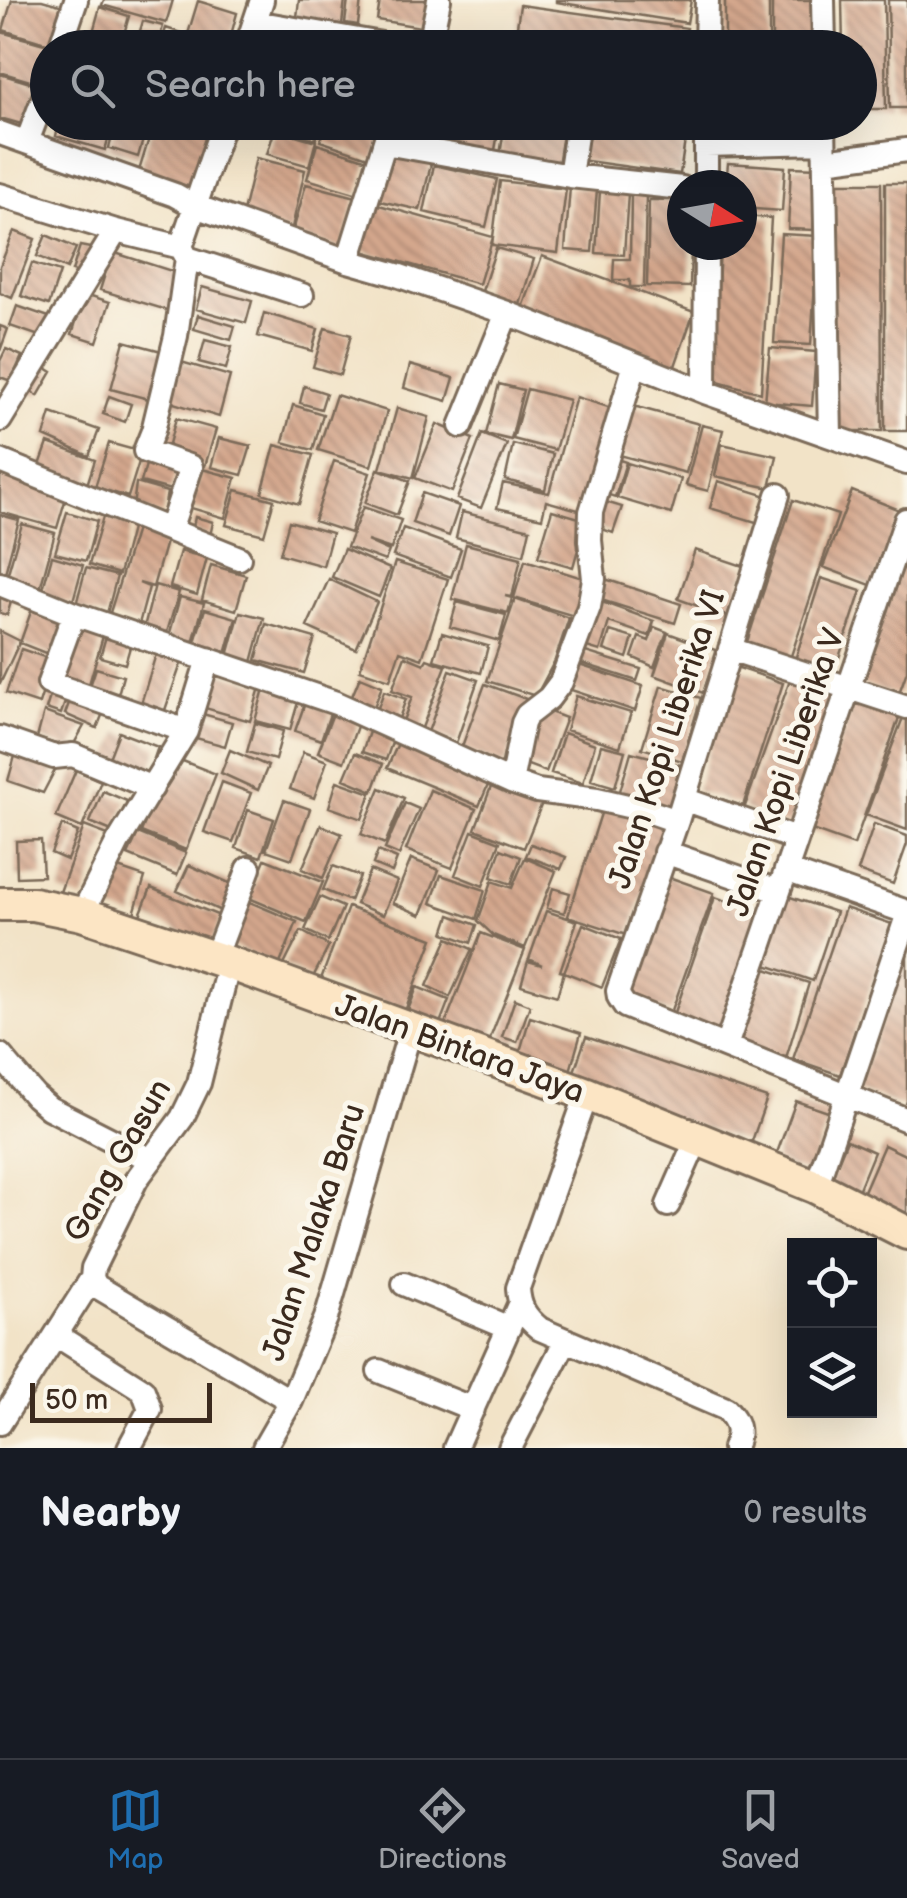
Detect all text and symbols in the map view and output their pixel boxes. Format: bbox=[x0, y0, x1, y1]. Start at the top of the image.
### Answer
search box bbox=[30, 30, 877, 140]
icon: search bbox=[65, 58, 120, 113]
text: Search here bbox=[145, 63, 356, 108]
north arrow bbox=[667, 170, 757, 260]
street label: Jalan Kopi Liberika VI bbox=[601, 585, 734, 894]
street label: Jalan Kopi Liberika V bbox=[719, 623, 854, 921]
street label: Jalan Bintara Jaya bbox=[330, 986, 589, 1113]
street label: Gang Gasun bbox=[56, 1073, 180, 1249]
street label: Jalan Malaka Baru bbox=[254, 1099, 374, 1366]
map controls bbox=[787, 1238, 877, 1418]
button: locate bbox=[787, 1238, 877, 1328]
button: layers bbox=[787, 1328, 877, 1418]
scale bar bbox=[30, 1378, 212, 1422]
text: 50 m bbox=[45, 1384, 108, 1417]
text: Nearby bbox=[40, 1488, 180, 1539]
text: 0 results bbox=[744, 1494, 867, 1533]
tab: Map bbox=[107, 1783, 164, 1876]
tab: Directions bbox=[378, 1783, 507, 1876]
tab: Saved bbox=[721, 1783, 800, 1876]

